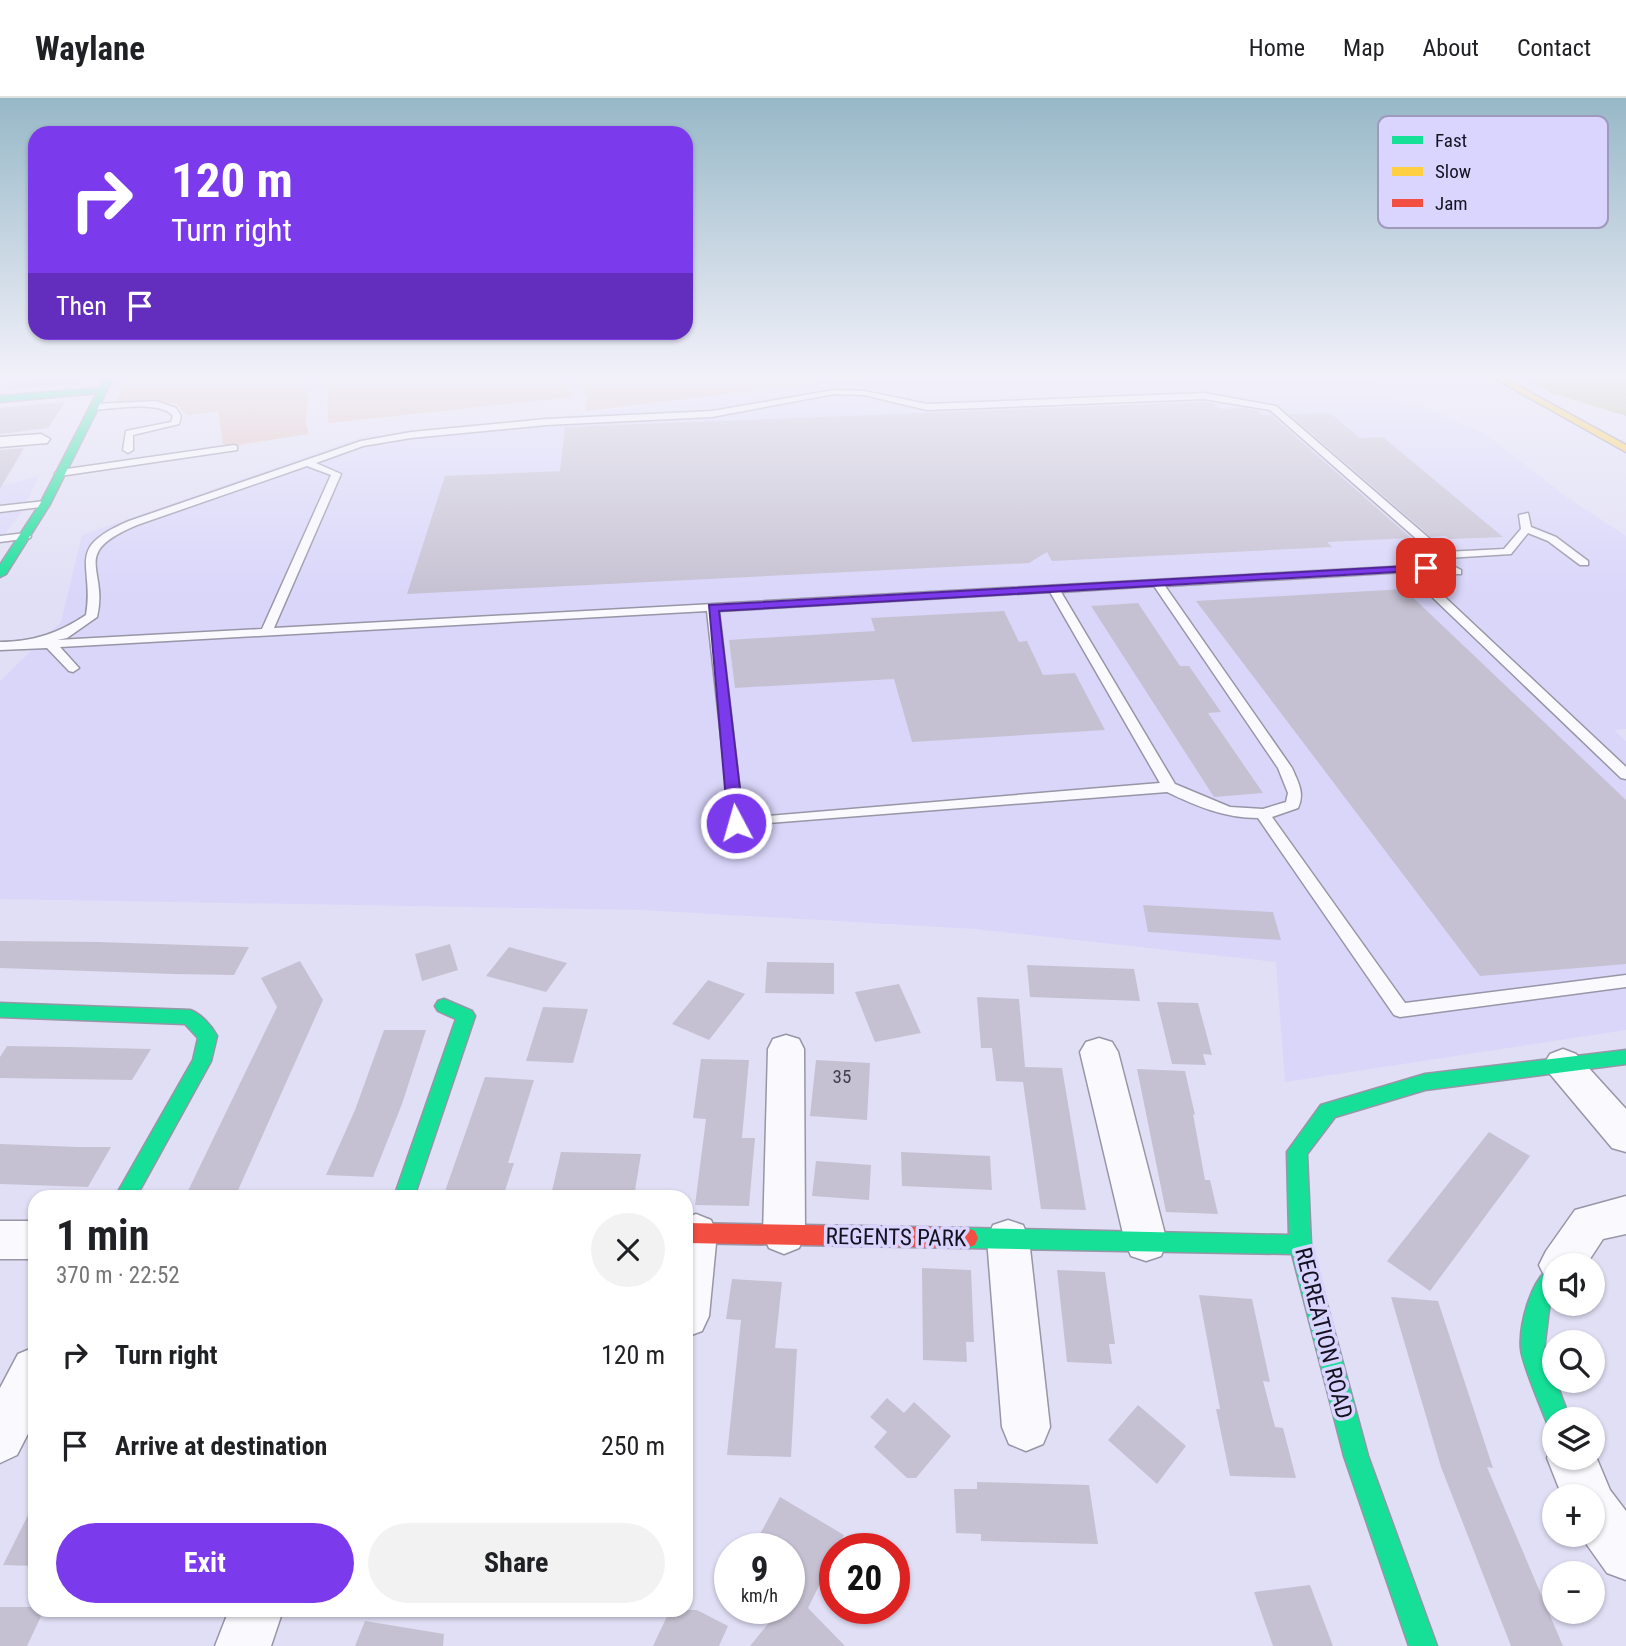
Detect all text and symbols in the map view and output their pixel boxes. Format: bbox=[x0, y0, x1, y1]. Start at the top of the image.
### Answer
text: Waylane bbox=[35, 29, 145, 68]
text: Home bbox=[1249, 34, 1305, 62]
text: Map bbox=[1343, 34, 1385, 62]
text: About bbox=[1423, 34, 1479, 62]
text: Contact bbox=[1517, 34, 1591, 62]
legend bbox=[1378, 116, 1608, 228]
text: Fast bbox=[1435, 129, 1467, 152]
text: 120 m bbox=[171, 152, 293, 209]
icon: right bbox=[56, 154, 147, 245]
text: Slow bbox=[1435, 160, 1471, 183]
text: Jam bbox=[1435, 192, 1468, 215]
text: Turn right bbox=[171, 211, 292, 249]
icon: arrive bbox=[121, 287, 159, 325]
text: Then bbox=[56, 291, 107, 321]
pin bbox=[1396, 538, 1456, 598]
icon: arrive bbox=[1407, 549, 1445, 587]
position arrow bbox=[699, 786, 773, 860]
house number: 35 bbox=[833, 1065, 851, 1088]
text: 1 min bbox=[56, 1211, 149, 1260]
button: close bbox=[591, 1213, 665, 1287]
street label: REGENTS PARK bbox=[825, 1223, 967, 1252]
street label: RECREATION ROAD bbox=[1289, 1245, 1358, 1421]
map controls bbox=[1542, 1253, 1605, 1624]
button: sound bbox=[1542, 1253, 1605, 1316]
text: 370 m · 22:52 bbox=[56, 1262, 180, 1289]
button: search bbox=[1542, 1330, 1605, 1393]
icon: right bbox=[56, 1336, 94, 1374]
text: Turn right bbox=[115, 1340, 217, 1370]
text: 120 m bbox=[601, 1340, 665, 1370]
button: layers bbox=[1542, 1407, 1605, 1470]
icon: arrive bbox=[56, 1427, 94, 1465]
text: Arrive at destination bbox=[115, 1431, 327, 1461]
text: 250 m bbox=[601, 1431, 665, 1461]
button: + bbox=[1542, 1484, 1605, 1547]
button: Exit bbox=[56, 1523, 354, 1603]
button: Share bbox=[368, 1523, 665, 1603]
speed limit sign: 20 bbox=[819, 1533, 910, 1624]
text: 9 bbox=[751, 1549, 768, 1590]
button: − bbox=[1542, 1561, 1605, 1624]
text: km/h bbox=[741, 1585, 778, 1606]

